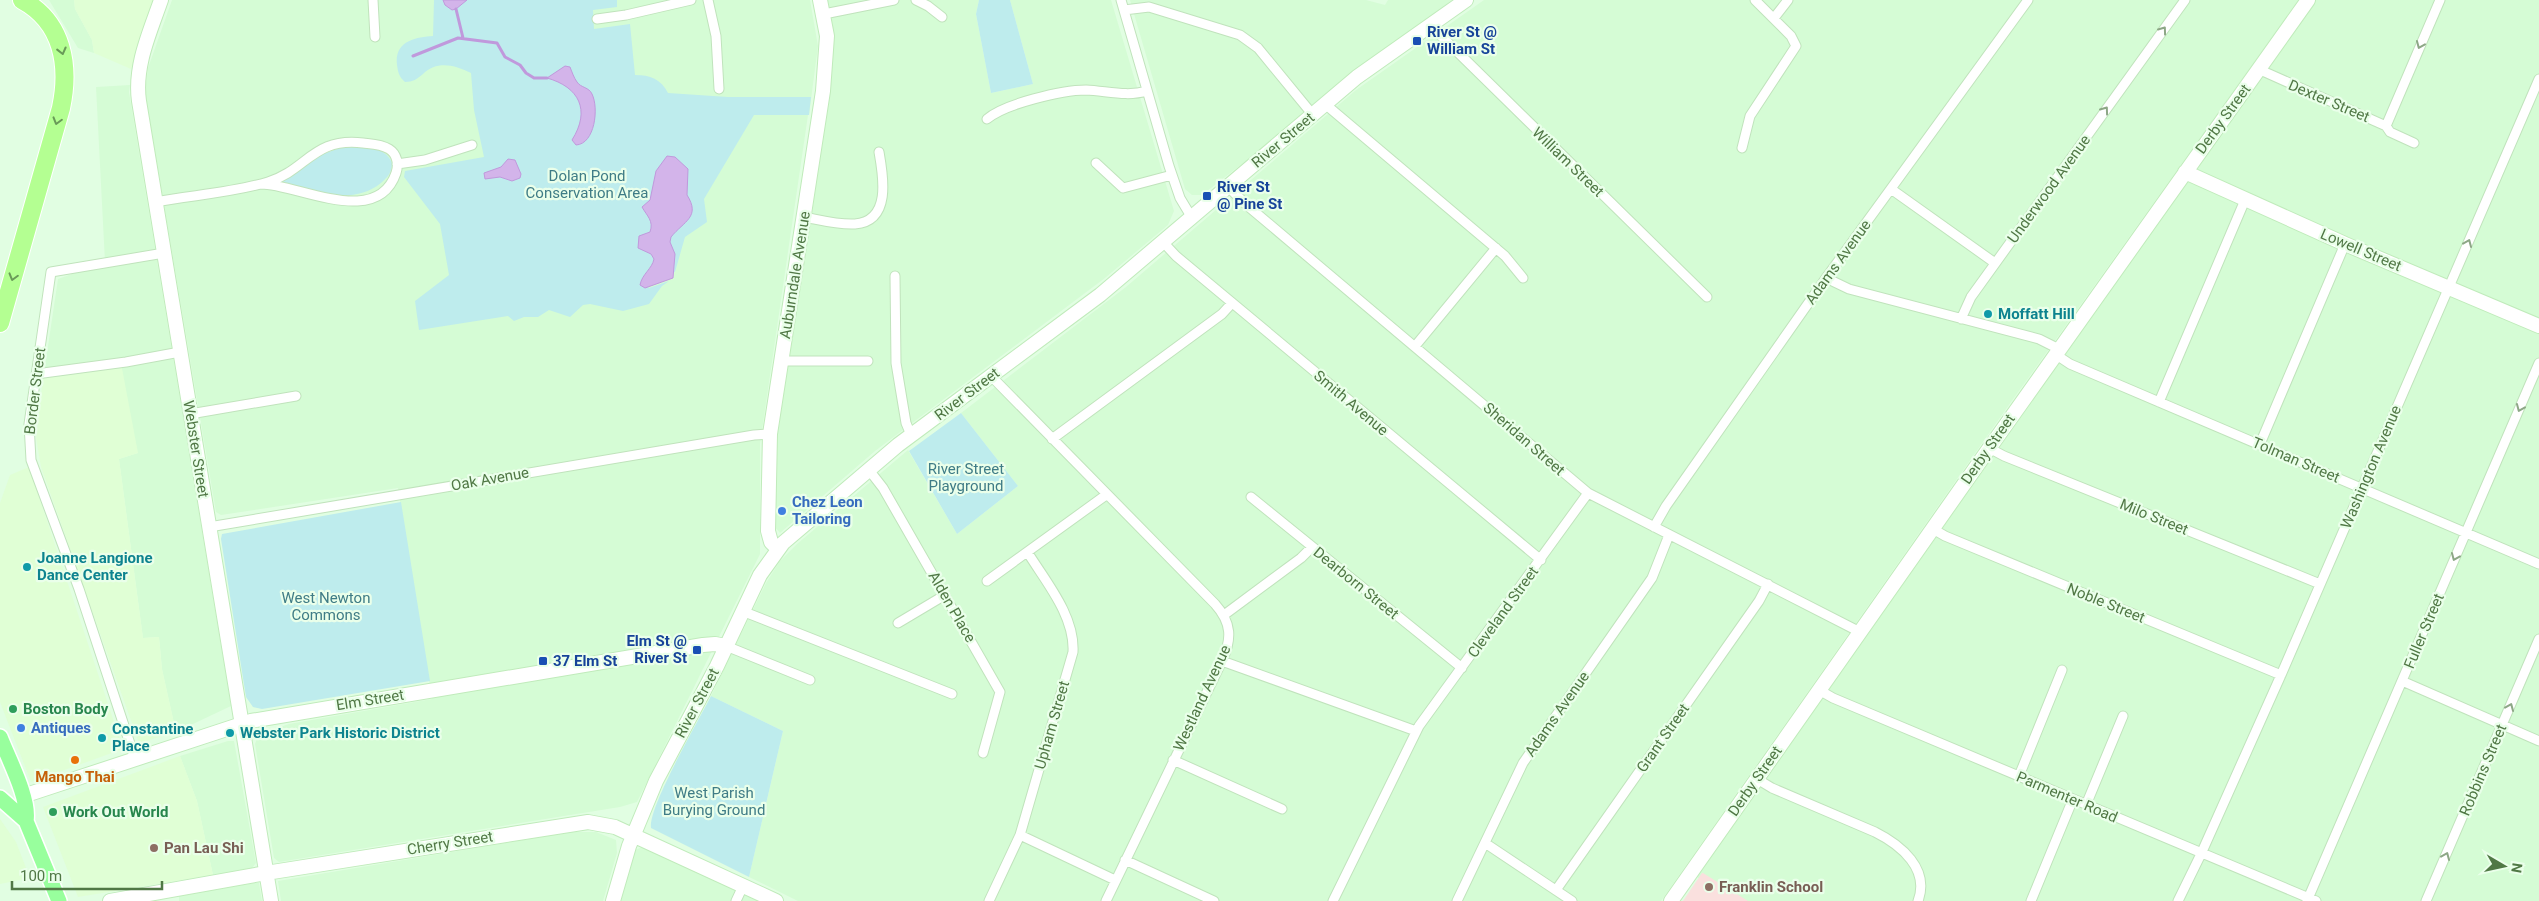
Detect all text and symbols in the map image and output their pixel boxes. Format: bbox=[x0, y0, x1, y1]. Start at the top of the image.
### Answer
place label: River St @ William St bbox=[1427, 23, 1497, 58]
one-way arrow bbox=[2157, 26, 2166, 36]
marker: River St @ William St bbox=[1411, 35, 1423, 47]
one-way arrow bbox=[2416, 40, 2427, 49]
one-way arrow bbox=[56, 46, 67, 55]
street label: Dexter Street bbox=[2286, 76, 2372, 126]
street label: Derby Street bbox=[2192, 81, 2254, 157]
one-way arrow bbox=[2100, 107, 2108, 116]
street label: River Street bbox=[1248, 108, 1318, 171]
one-way arrow bbox=[53, 116, 63, 125]
street label: William Street bbox=[1528, 123, 1608, 201]
street label: Underwood Avenue bbox=[2004, 131, 2094, 247]
park label: Dolan Pond Conservation Area bbox=[526, 167, 648, 202]
place label: River St @ Pine St bbox=[1217, 178, 1282, 213]
marker: River St @ Pine St bbox=[1201, 190, 1213, 202]
street label: Auburndale Avenue bbox=[776, 210, 814, 340]
street label: Adams Avenue bbox=[1801, 216, 1875, 308]
street label: Lowell Street bbox=[2318, 225, 2404, 275]
one-way arrow bbox=[2463, 239, 2473, 247]
one-way arrow bbox=[8, 273, 18, 281]
place label: Moffatt Hill bbox=[1998, 305, 2075, 323]
marker: Moffatt Hill bbox=[1982, 308, 1994, 320]
street label: Border Street bbox=[21, 346, 49, 436]
street label: River Street bbox=[931, 364, 1003, 424]
street label: Smith Avenue bbox=[1310, 367, 1392, 439]
street label: Webster Street bbox=[179, 399, 213, 499]
street label: Sheridan Street bbox=[1480, 399, 1568, 479]
street label: Washington Avenue bbox=[2337, 403, 2405, 531]
one-way arrow bbox=[2515, 403, 2526, 412]
street label: Derby Street bbox=[1957, 410, 2019, 488]
street label: Tolman Street bbox=[2250, 433, 2343, 487]
park label: River Street Playground bbox=[928, 460, 1004, 495]
street label: Oak Avenue bbox=[450, 463, 530, 495]
place label: Chez Leon Tailoring bbox=[792, 493, 863, 528]
street label: Milo Street bbox=[2117, 495, 2191, 539]
marker: Chez Leon Tailoring bbox=[776, 505, 788, 517]
street label: Dearborn Street bbox=[1310, 543, 1402, 623]
place label: Joanne Langione Dance Center bbox=[37, 549, 153, 584]
one-way arrow bbox=[2451, 552, 2462, 561]
marker: Joanne Langione Dance Center bbox=[21, 561, 33, 573]
street label: Cleveland Street bbox=[1464, 563, 1542, 661]
street label: Alden Place bbox=[924, 568, 980, 646]
street label: Noble Street bbox=[2064, 579, 2148, 627]
park label: West Newton Commons bbox=[282, 589, 370, 624]
street label: Fuller Street bbox=[2400, 591, 2448, 671]
place label: Elm St @ River St bbox=[626, 632, 687, 667]
street label: Westland Avenue bbox=[1170, 642, 1234, 754]
marker: Elm St @ River St bbox=[691, 644, 703, 656]
place label: 37 Elm St bbox=[553, 652, 617, 670]
marker: 37 Elm St bbox=[537, 655, 549, 667]
street label: River Street bbox=[671, 665, 723, 741]
street label: Adams Avenue bbox=[1521, 668, 1593, 760]
street label: Upham Street bbox=[1031, 679, 1073, 771]
street label: Elm Street bbox=[335, 686, 405, 714]
place label: Boston Body bbox=[23, 700, 109, 718]
street label: Grant Street bbox=[1633, 700, 1693, 776]
marker: Boston Body bbox=[7, 703, 19, 715]
one-way arrow bbox=[2503, 703, 2514, 712]
place label: Antiques bbox=[31, 719, 91, 737]
place label: Constantine Place bbox=[112, 720, 193, 755]
street label: Robbins Street bbox=[2456, 721, 2510, 818]
marker: Antiques bbox=[15, 722, 27, 734]
place label: Webster Park Historic District bbox=[240, 724, 440, 742]
marker: Webster Park Historic District bbox=[224, 727, 236, 739]
marker: Constantine Place bbox=[96, 732, 108, 744]
street label: Derby Street bbox=[1724, 742, 1786, 820]
marker: Mango Thai bbox=[69, 754, 81, 766]
place label: Mango Thai bbox=[35, 768, 115, 786]
street label: Parmenter Road bbox=[2014, 768, 2120, 826]
park label: West Parish Burying Ground bbox=[663, 784, 765, 819]
place label: Work Out World bbox=[63, 803, 168, 821]
marker: Work Out World bbox=[47, 806, 59, 818]
street label: Cherry Street bbox=[406, 827, 494, 859]
place label: Pan Lau Shi bbox=[164, 839, 244, 857]
north arrow bbox=[2479, 841, 2529, 891]
marker: Pan Lau Shi bbox=[148, 842, 160, 854]
one-way arrow bbox=[2439, 852, 2450, 861]
scale bar bbox=[12, 858, 162, 890]
text: N bbox=[2508, 862, 2526, 874]
text: 100 m bbox=[20, 867, 62, 885]
place label: Franklin School bbox=[1719, 878, 1823, 896]
marker: Franklin School bbox=[1703, 881, 1715, 893]

